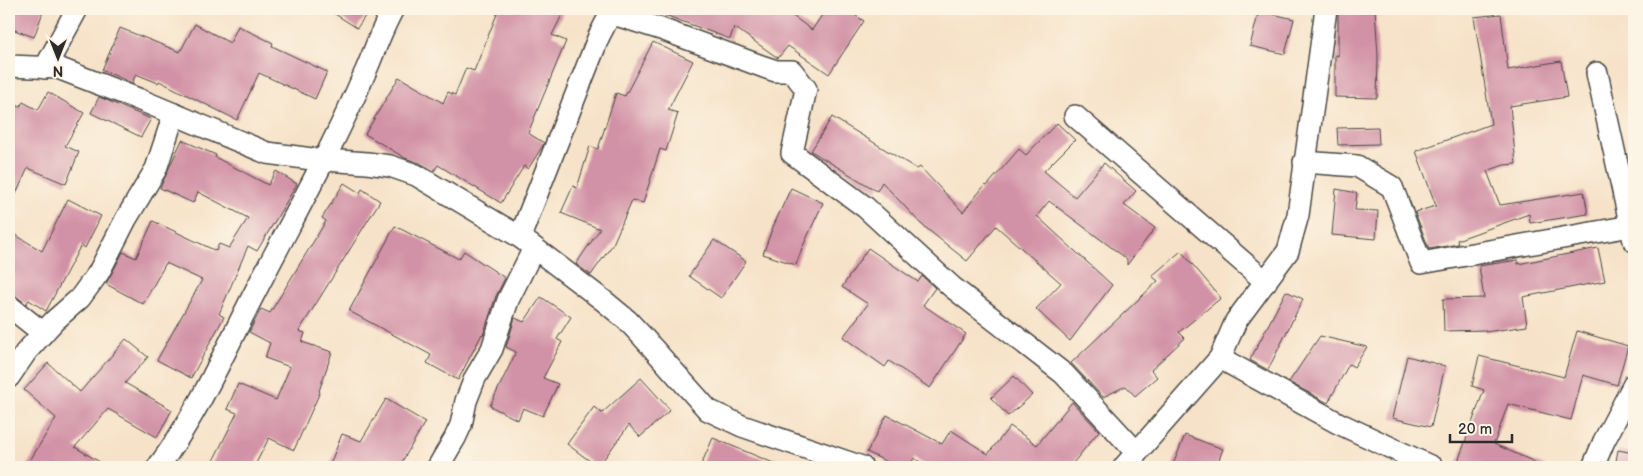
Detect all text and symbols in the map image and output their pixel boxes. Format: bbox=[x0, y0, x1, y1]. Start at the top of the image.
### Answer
north arrow bbox=[32, 32, 82, 82]
text: N bbox=[53, 62, 63, 79]
scale bar bbox=[1450, 411, 1513, 443]
text: 20 m bbox=[1458, 420, 1492, 439]

